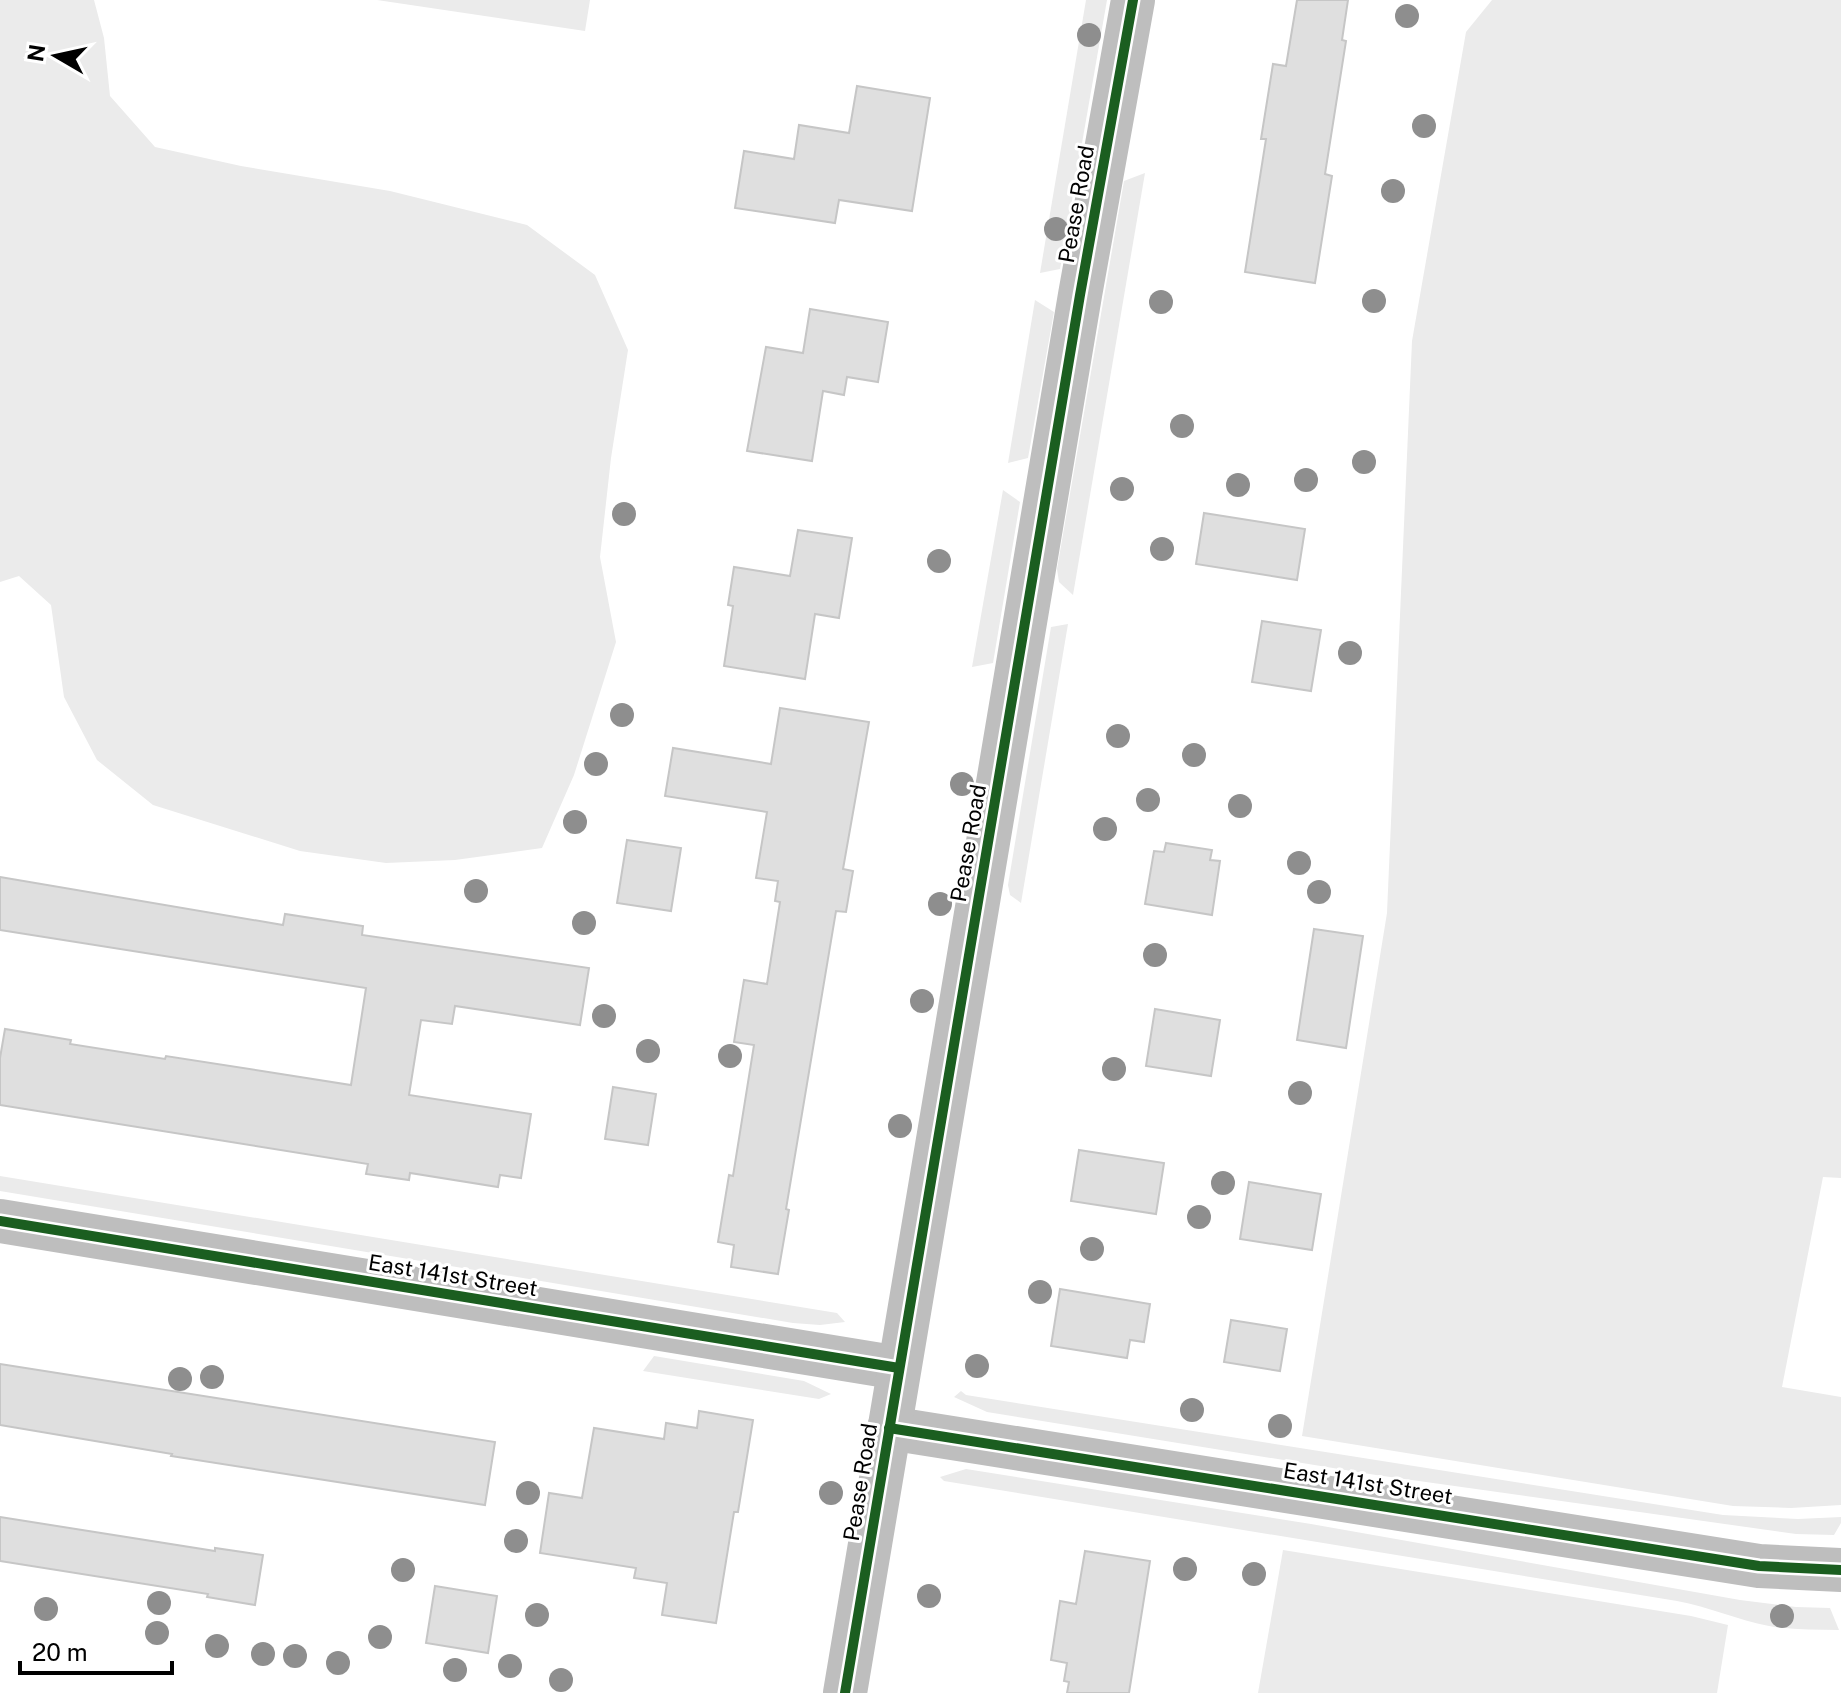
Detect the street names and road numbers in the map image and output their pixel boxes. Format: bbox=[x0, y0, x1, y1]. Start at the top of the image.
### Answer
street label: Pease Road bbox=[1053, 143, 1099, 265]
street label: Pease Road bbox=[945, 782, 991, 904]
street label: East 141st Street bbox=[366, 1249, 540, 1301]
street label: Pease Road bbox=[838, 1421, 882, 1543]
street label: East 141st Street bbox=[1281, 1457, 1455, 1509]

